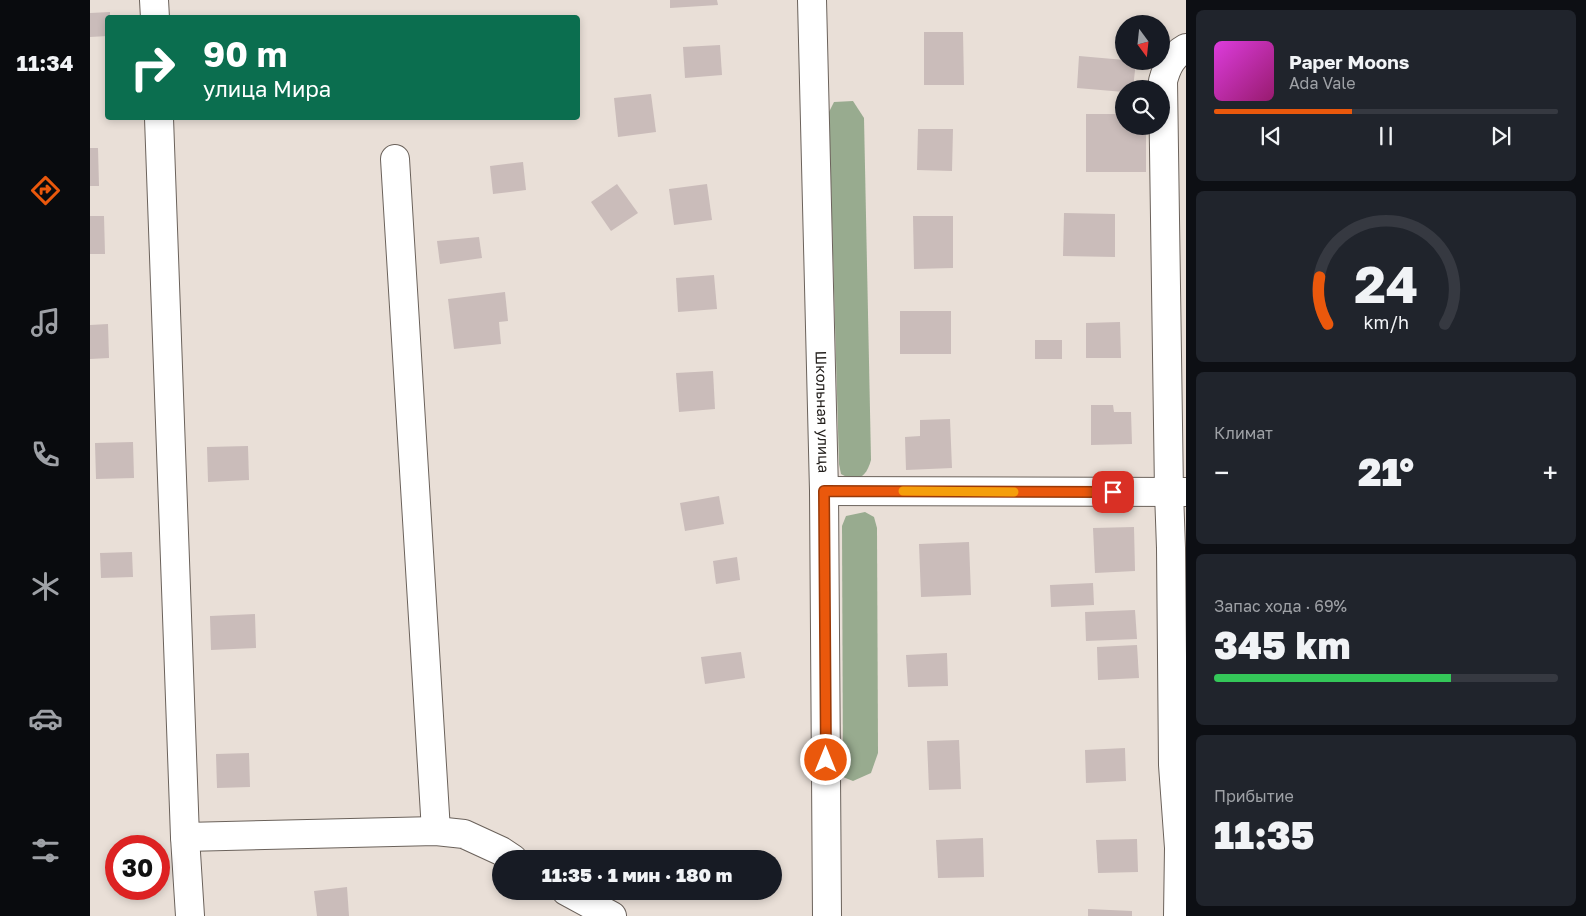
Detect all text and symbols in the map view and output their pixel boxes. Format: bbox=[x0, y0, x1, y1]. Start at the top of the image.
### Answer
north arrow bbox=[1115, 15, 1170, 70]
map controls bbox=[1115, 15, 1170, 135]
text: 90 m bbox=[203, 33, 287, 75]
icon: right bbox=[120, 35, 185, 100]
text: 11:34 bbox=[17, 49, 73, 76]
text: Paper Moons bbox=[1289, 50, 1409, 73]
text: Ada Vale bbox=[1289, 73, 1355, 93]
text: улица Мира bbox=[203, 75, 331, 102]
button: search bbox=[1115, 80, 1170, 135]
icon: previous bbox=[1257, 122, 1285, 150]
icon: pause bbox=[1372, 122, 1400, 150]
icon: next bbox=[1487, 122, 1515, 150]
icon: directions bbox=[28, 173, 63, 208]
text: 24 bbox=[1354, 252, 1418, 314]
icon: music bbox=[28, 305, 63, 340]
text: km/h bbox=[1363, 311, 1409, 333]
street label: Школьная улица bbox=[813, 350, 834, 473]
text: Климат bbox=[1214, 423, 1273, 443]
icon: phone bbox=[28, 437, 63, 472]
text: 21° bbox=[1358, 449, 1414, 494]
text: − bbox=[1214, 456, 1229, 489]
text: + bbox=[1543, 456, 1558, 489]
pin bbox=[1092, 471, 1134, 513]
icon: arrive bbox=[1099, 478, 1127, 506]
icon: climate bbox=[28, 569, 63, 604]
text: Запас хода · 69% bbox=[1214, 596, 1347, 616]
text: 345 km bbox=[1214, 622, 1351, 667]
icon: car bbox=[28, 701, 63, 736]
position arrow bbox=[799, 733, 851, 785]
text: Прибытие bbox=[1214, 786, 1294, 806]
text: 11:35 bbox=[1214, 812, 1315, 857]
icon: filters bbox=[28, 833, 63, 868]
speed limit sign: 30 bbox=[105, 835, 170, 900]
text: 11:35 · 1 мин · 180 m bbox=[542, 863, 732, 886]

